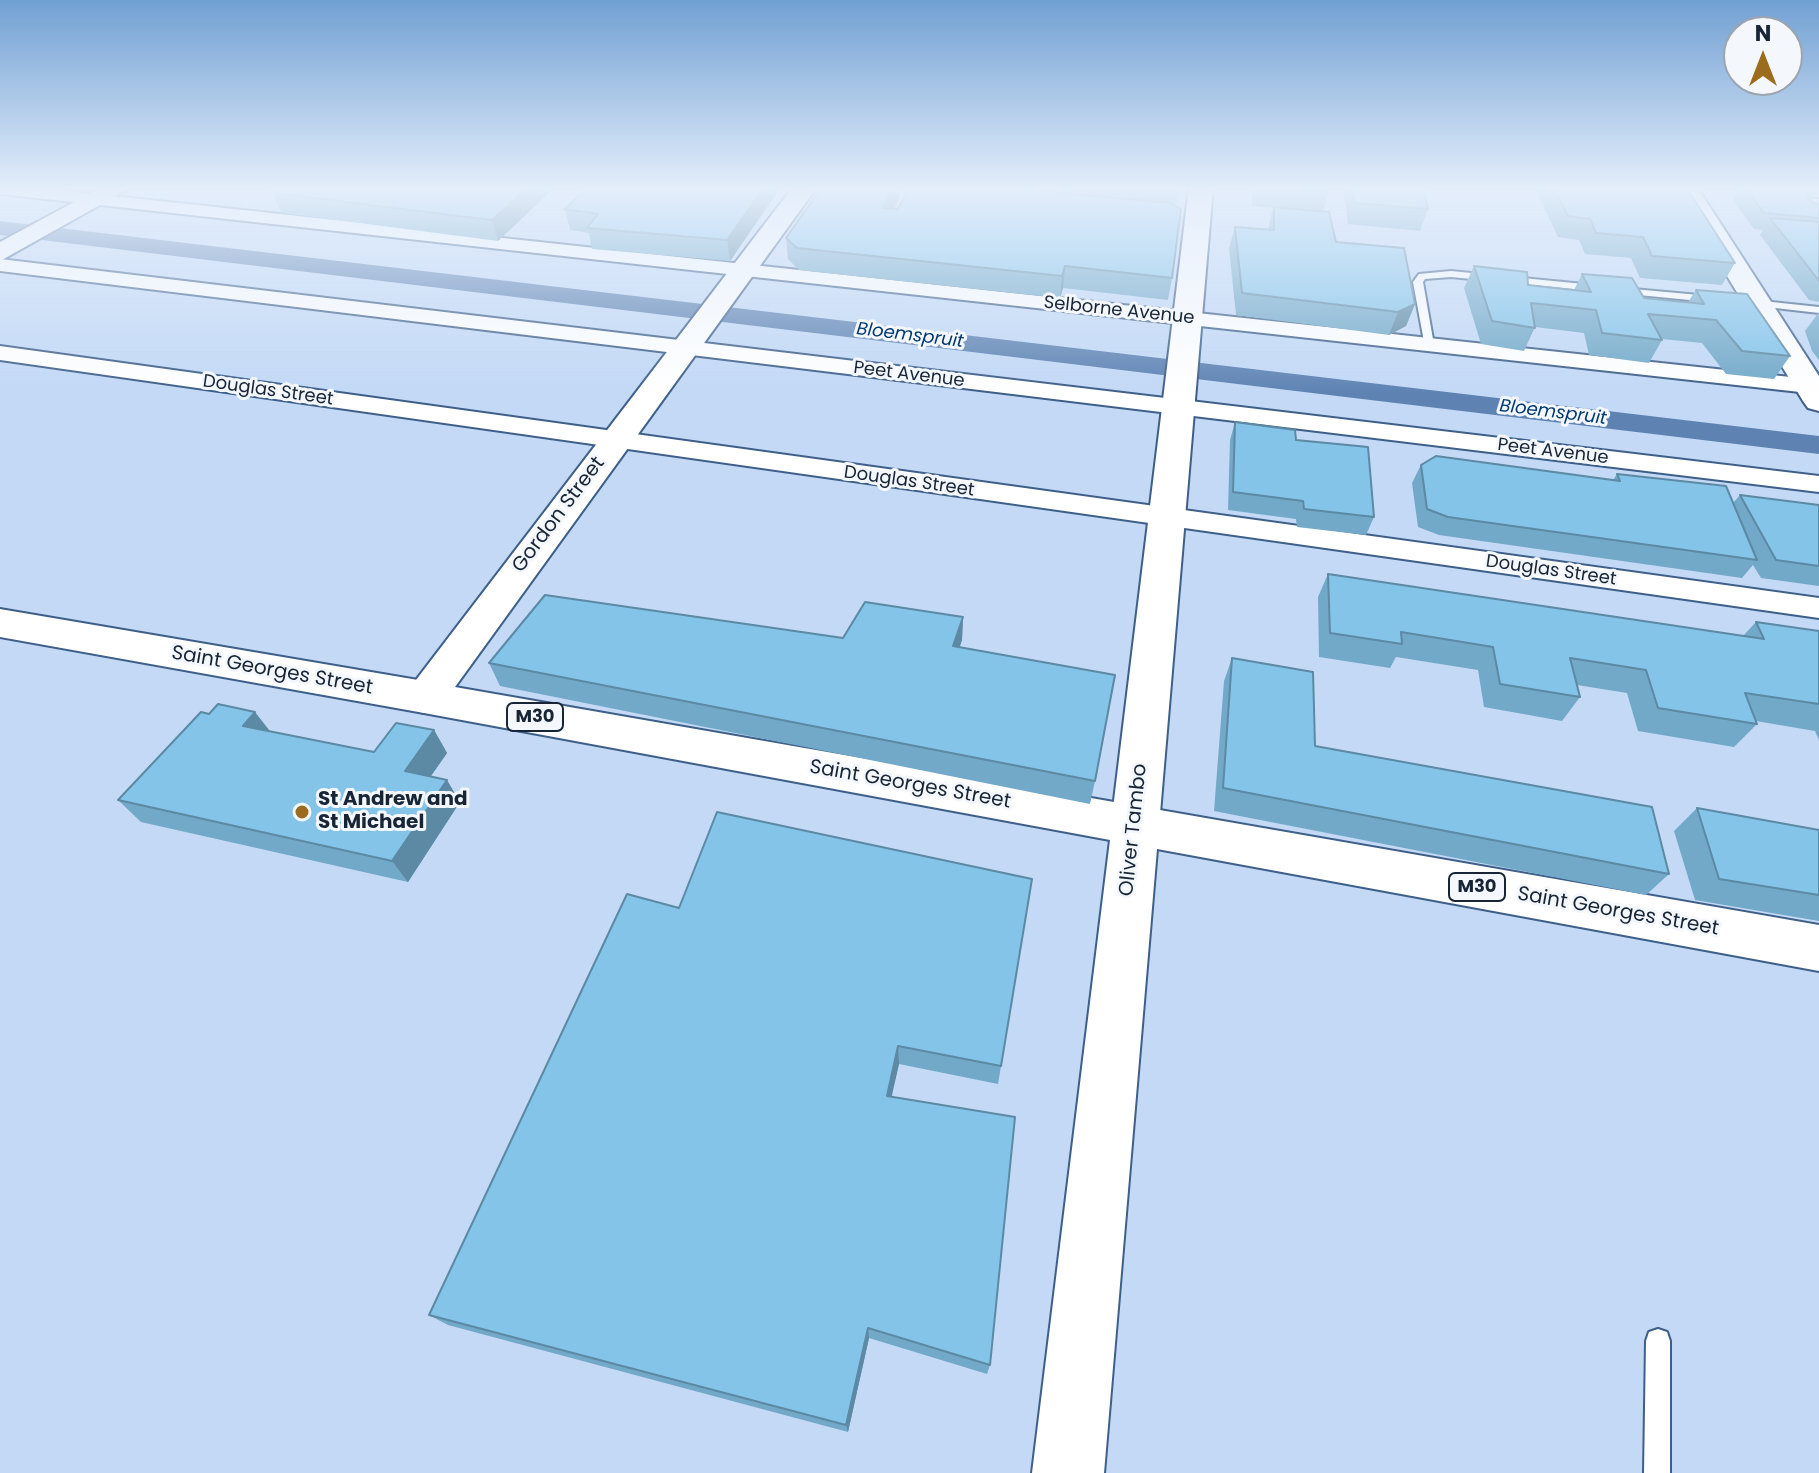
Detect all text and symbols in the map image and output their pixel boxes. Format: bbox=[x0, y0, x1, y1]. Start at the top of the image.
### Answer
north arrow bbox=[1723, 16, 1803, 96]
text: N bbox=[1755, 18, 1771, 49]
street label: Selborne Avenue bbox=[1042, 292, 1196, 330]
water label: Bloemspruit bbox=[855, 319, 965, 353]
street label: Peet Avenue bbox=[852, 357, 966, 393]
street label: Douglas Street bbox=[201, 371, 335, 411]
water label: Bloemspruit bbox=[1498, 396, 1608, 430]
street label: Peet Avenue bbox=[1496, 434, 1610, 470]
street label: Gordon Street bbox=[508, 452, 610, 578]
street label: Douglas Street bbox=[842, 462, 976, 502]
street label: Douglas Street bbox=[1484, 551, 1618, 591]
street label: Saint Georges Street bbox=[169, 641, 375, 701]
road number: M30 bbox=[507, 703, 563, 731]
street label: Saint Georges Street bbox=[807, 755, 1013, 815]
street label: Oliver Tambo bbox=[1115, 762, 1153, 898]
place label: St Andrew and St Michael bbox=[318, 788, 468, 835]
marker: St Andrew and St Michael bbox=[293, 803, 311, 821]
road number: M30 bbox=[1449, 873, 1505, 901]
street label: Saint Georges Street bbox=[1515, 882, 1721, 942]

